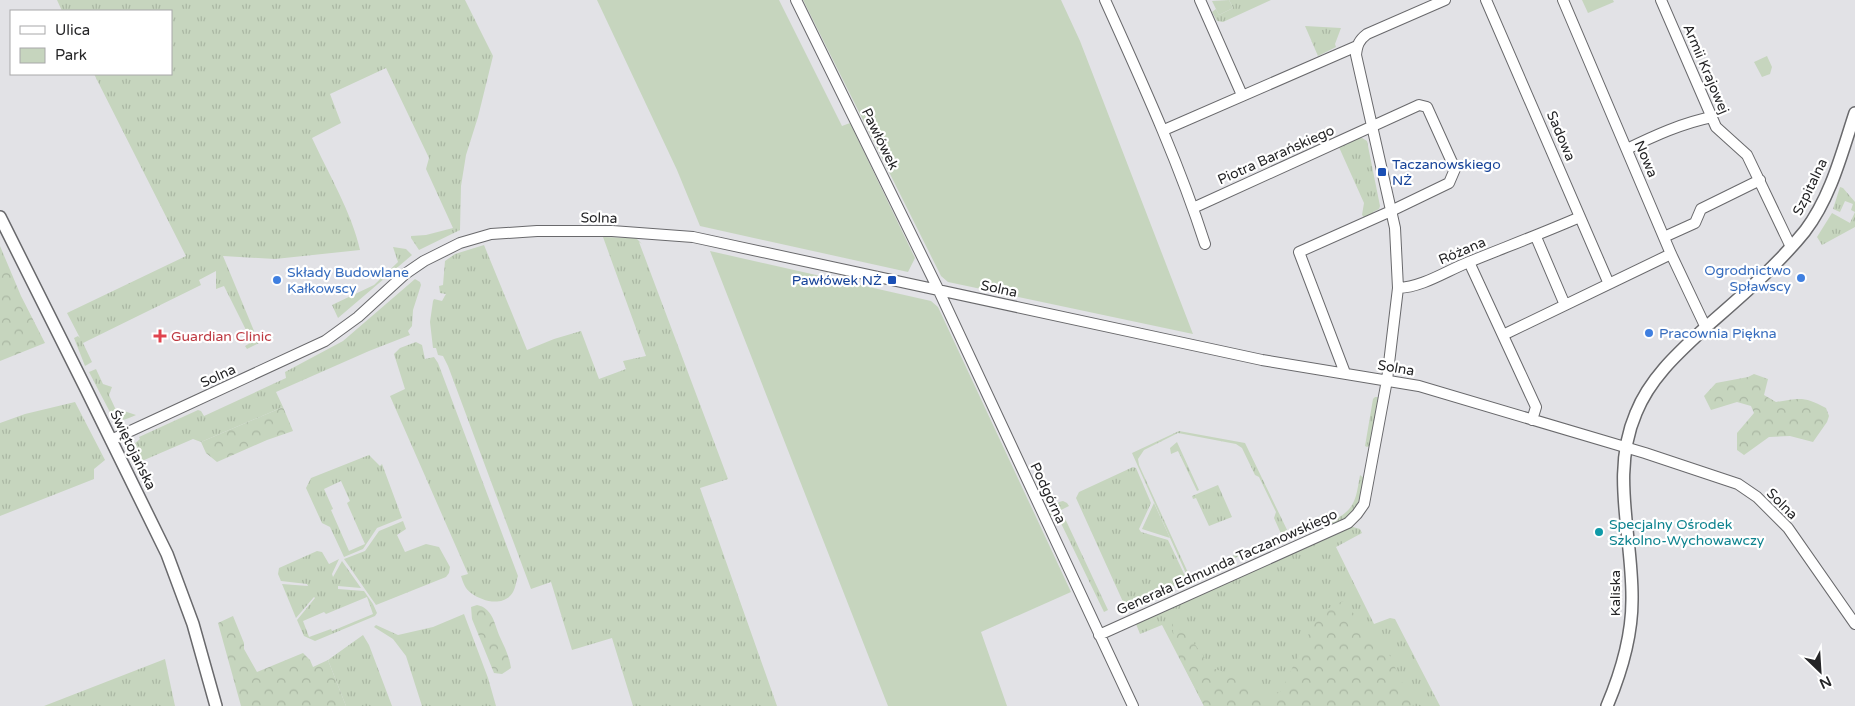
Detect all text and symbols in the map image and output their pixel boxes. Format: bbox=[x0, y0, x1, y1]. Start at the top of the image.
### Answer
legend bbox=[10, 10, 172, 75]
text: Ulica bbox=[55, 21, 90, 39]
street label: Armii Krajowej bbox=[1679, 21, 1733, 117]
text: Park bbox=[55, 46, 87, 64]
street label: Pawłówek bbox=[858, 105, 902, 173]
street label: Sadowa bbox=[1543, 108, 1579, 164]
street label: Piotra Barańskiego bbox=[1215, 122, 1337, 188]
street label: Nowa bbox=[1631, 138, 1661, 180]
place label: Taczanowskiego NŻ bbox=[1392, 156, 1501, 189]
street label: Szpitalna bbox=[1789, 156, 1831, 218]
marker: Taczanowskiego NŻ bbox=[1376, 166, 1388, 178]
street label: Solna bbox=[580, 209, 618, 227]
street label: Różana bbox=[1436, 233, 1488, 269]
place label: Ogrodnictwo Spławscy bbox=[1704, 262, 1791, 295]
place label: Składy Budowlane Kałkowscy bbox=[287, 264, 409, 297]
place label: Pawłówek NŻ bbox=[792, 272, 882, 289]
marker: Ogrodnictwo Spławscy bbox=[1795, 272, 1807, 284]
marker: Składy Budowlane Kałkowscy bbox=[271, 274, 283, 286]
marker: Pawłówek NŻ bbox=[886, 274, 898, 286]
street label: Solna bbox=[979, 277, 1019, 301]
place label: Pracownia Piękna bbox=[1659, 325, 1777, 342]
marker: Pracownia Piękna bbox=[1643, 327, 1655, 339]
place label: Guardian Clinic bbox=[171, 328, 272, 345]
marker: Guardian Clinic bbox=[153, 329, 167, 343]
street label: Solna bbox=[1376, 356, 1416, 380]
street label: Solna bbox=[198, 361, 238, 391]
street label: Świętojańska bbox=[106, 407, 160, 493]
street label: Podgórna bbox=[1026, 460, 1070, 526]
street label: Solna bbox=[1763, 485, 1801, 523]
street label: Generała Edmunda Taczanowskiego bbox=[1114, 505, 1340, 619]
place label: Specjalny Ośrodek Szkolno-Wychowawczy bbox=[1609, 516, 1765, 549]
marker: Specjalny Ośrodek Szkolno-Wychowawczy bbox=[1593, 526, 1605, 538]
street label: Kaliska bbox=[1607, 570, 1624, 616]
north arrow bbox=[1795, 646, 1845, 696]
text: N bbox=[1817, 672, 1834, 692]

